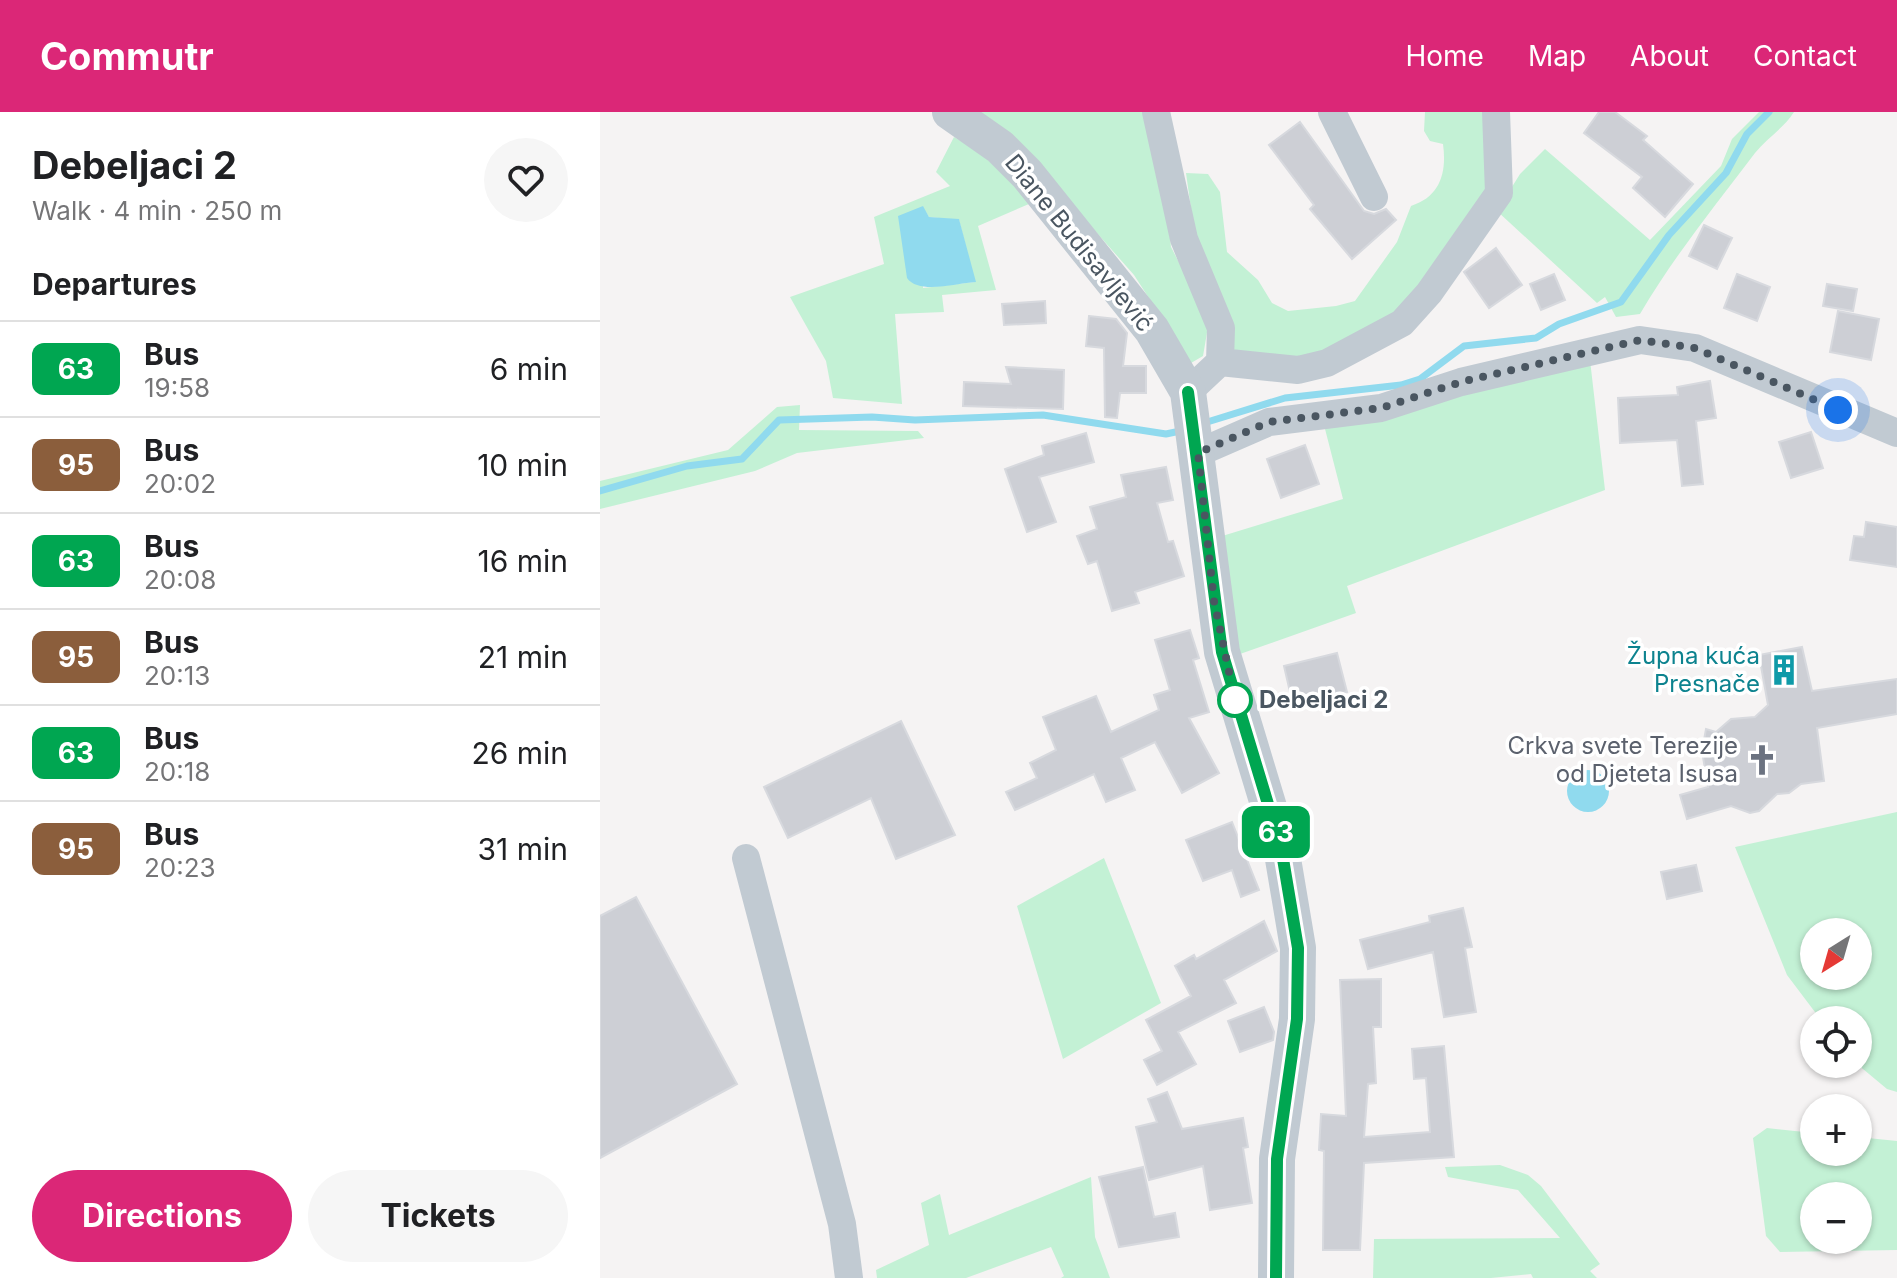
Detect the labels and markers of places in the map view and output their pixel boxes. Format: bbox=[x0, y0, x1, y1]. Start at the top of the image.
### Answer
place label: Župna kuća Presnače bbox=[1627, 640, 1760, 698]
building icon: Župna kuća Presnače bbox=[1767, 653, 1801, 687]
marker: Debeljaci 2 bbox=[1218, 683, 1252, 717]
place label: Debeljaci 2 bbox=[1259, 685, 1388, 714]
place label: Crkva svete Terezije od Djeteta Isusa bbox=[1507, 731, 1738, 788]
church icon: Crkva svete Terezije od Djeteta Isusa bbox=[1745, 743, 1779, 777]

